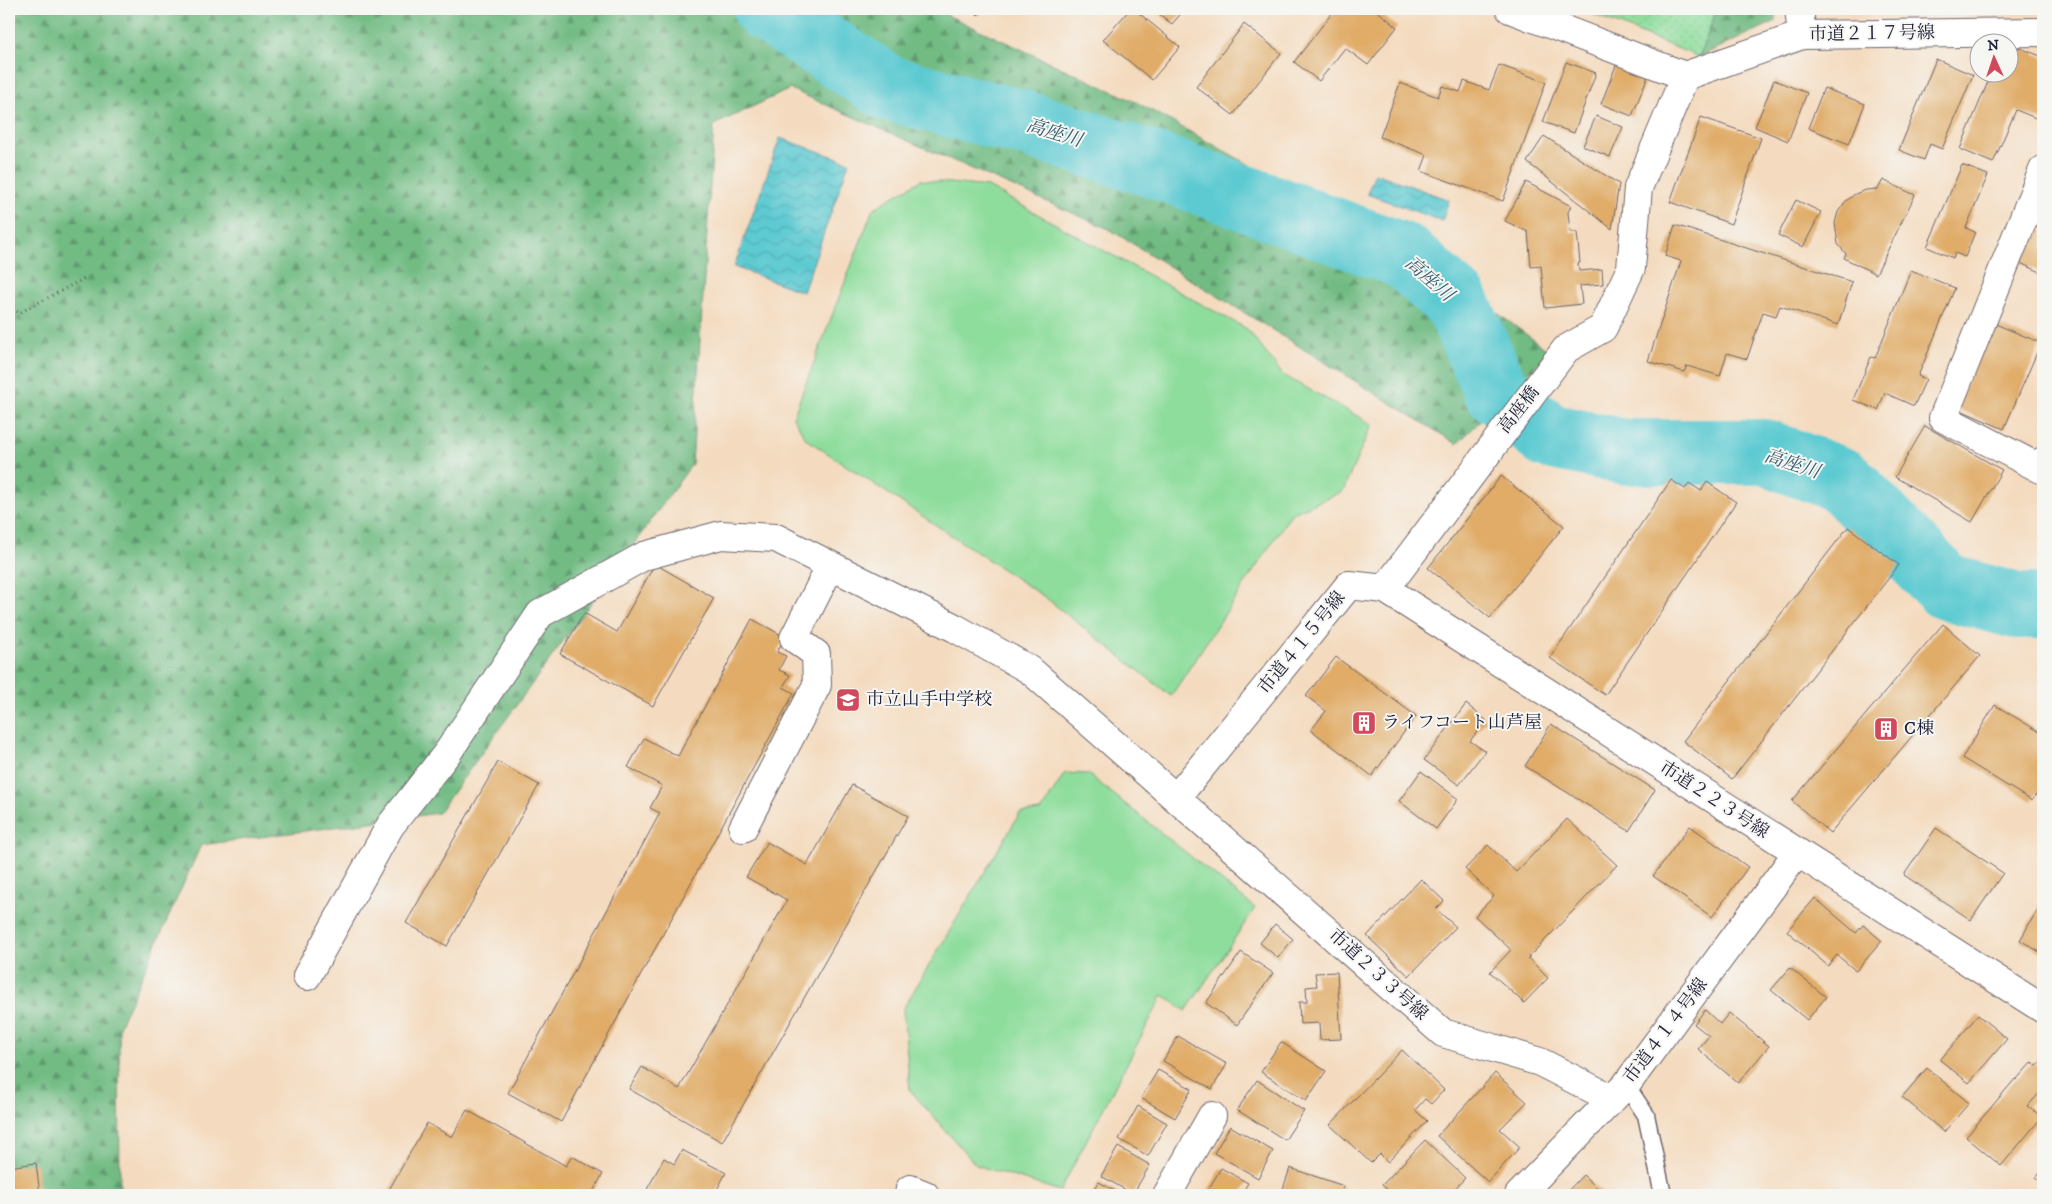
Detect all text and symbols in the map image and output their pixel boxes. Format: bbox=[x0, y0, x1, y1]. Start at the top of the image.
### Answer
street label: 市道２１７号線 bbox=[1809, 22, 1935, 46]
north arrow bbox=[1970, 32, 2020, 82]
text: N bbox=[1987, 37, 2000, 55]
water label: 高座川 bbox=[1023, 114, 1087, 153]
water label: 高座川 bbox=[1400, 252, 1460, 308]
street label: 高座橋 bbox=[1494, 382, 1544, 438]
water label: 高座川 bbox=[1761, 444, 1825, 484]
street label: 市道４１５号線 bbox=[1254, 587, 1350, 699]
school or university icon: 市立山手中学校 bbox=[835, 687, 861, 713]
place label: 市立山手中学校 bbox=[866, 689, 992, 711]
building icon: ライフコート山芦屋 bbox=[1351, 710, 1377, 736]
place label: ライフコート山芦屋 bbox=[1382, 712, 1542, 734]
building icon: C棟 bbox=[1873, 716, 1899, 742]
place label: C棟 bbox=[1904, 718, 1934, 740]
street label: 市道２２３号線 bbox=[1655, 756, 1773, 844]
street label: 市道２３３号線 bbox=[1324, 925, 1432, 1025]
street label: 市道４１４号線 bbox=[1619, 974, 1713, 1088]

